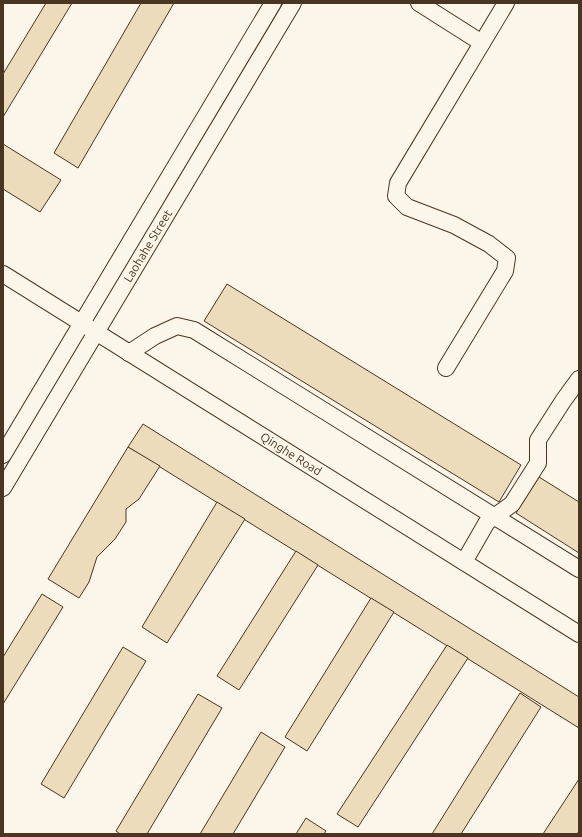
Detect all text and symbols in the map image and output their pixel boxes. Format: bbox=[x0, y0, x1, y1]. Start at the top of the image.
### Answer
street label: Laohahe Street bbox=[121, 207, 174, 284]
street label: Qinghe Road bbox=[258, 430, 324, 478]

